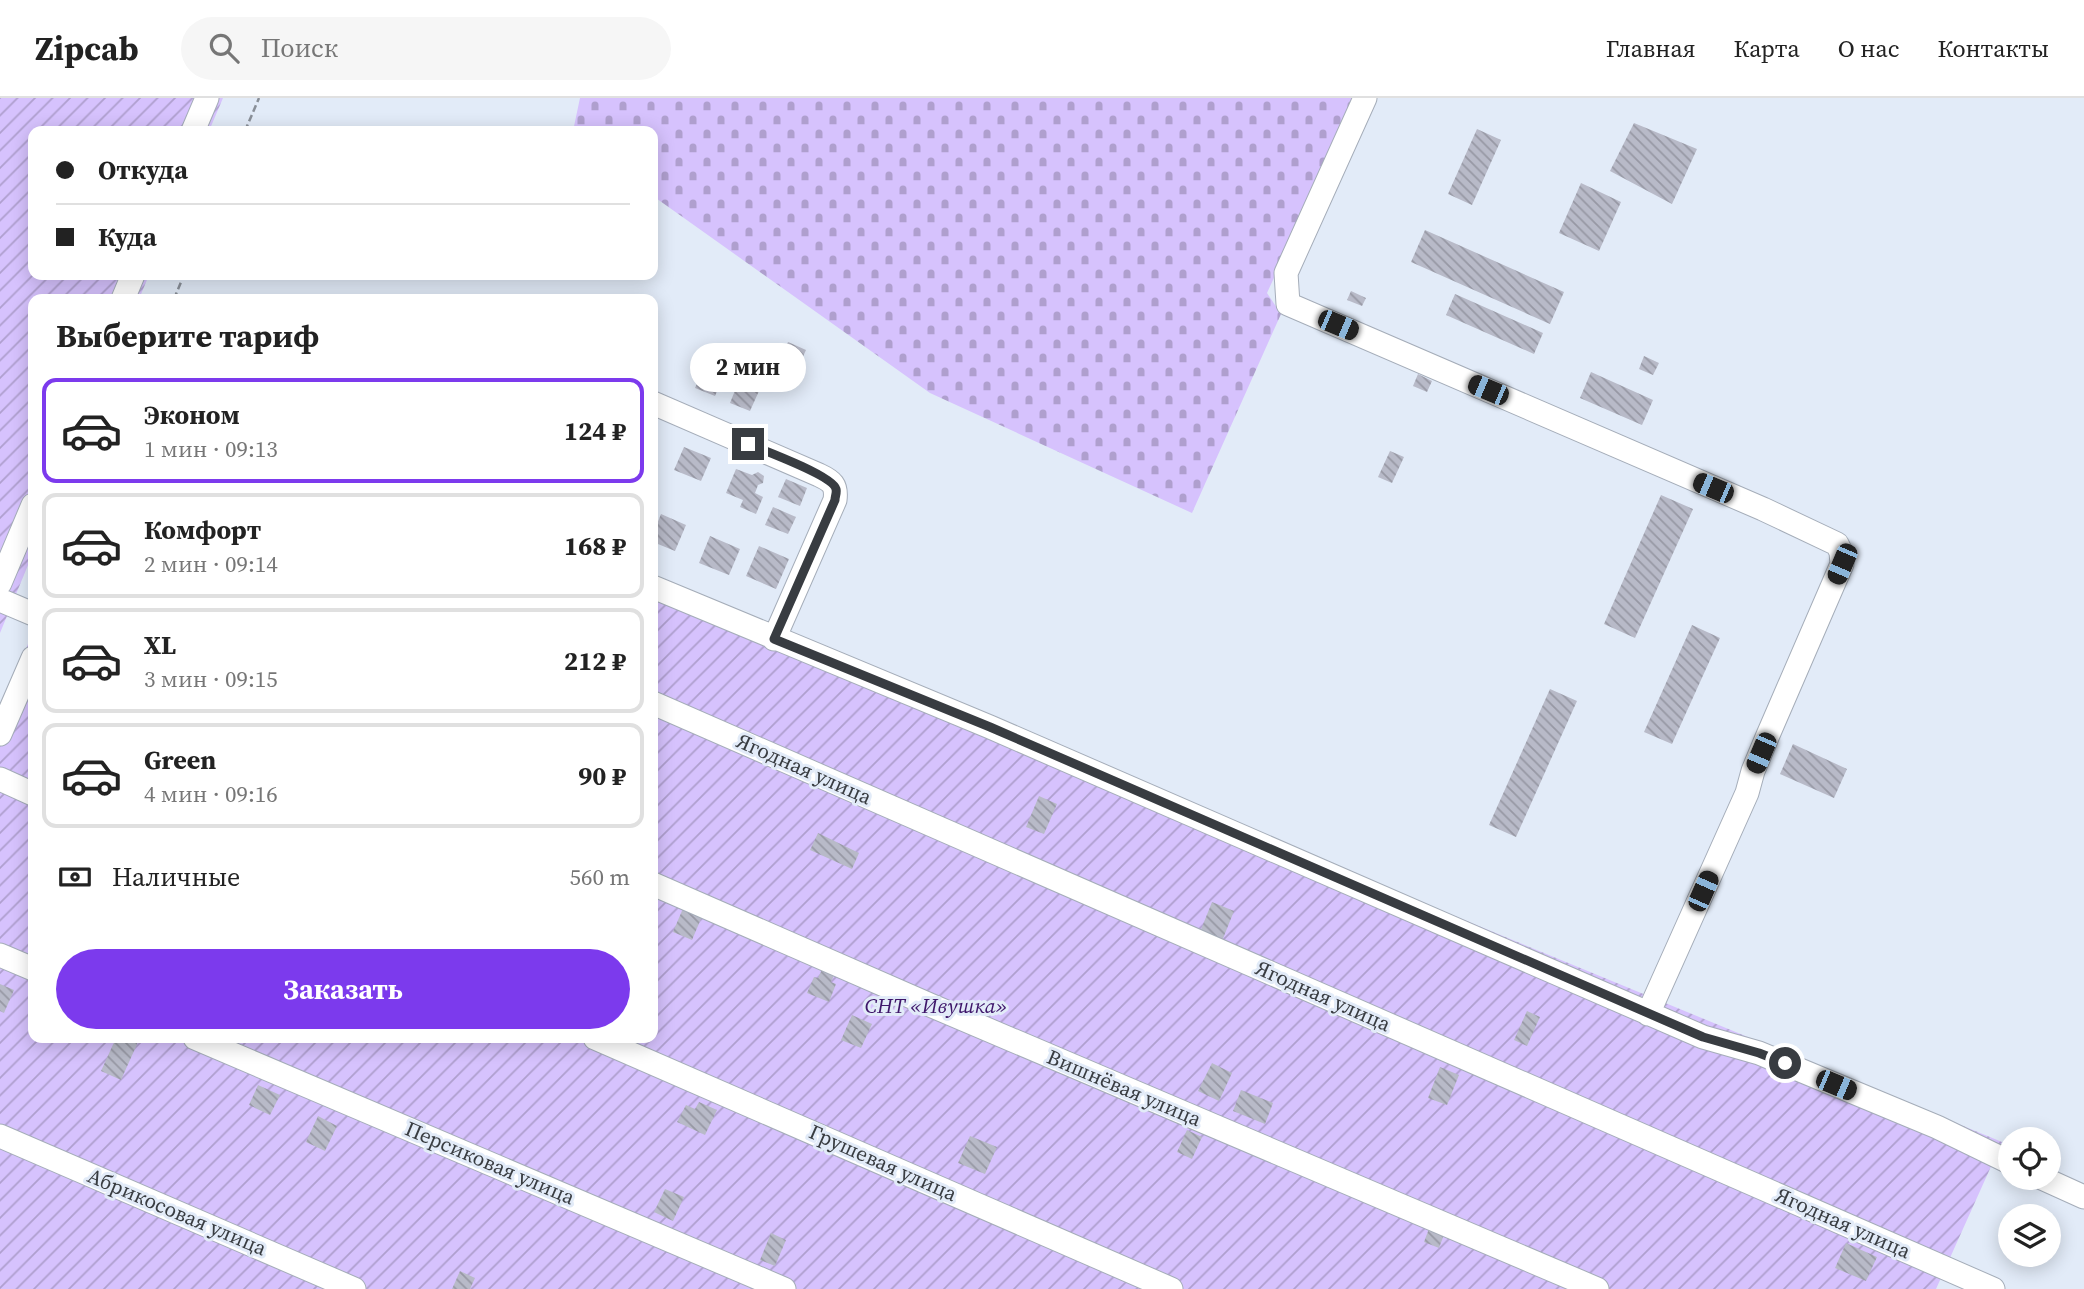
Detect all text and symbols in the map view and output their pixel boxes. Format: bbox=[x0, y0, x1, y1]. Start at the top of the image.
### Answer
search box bbox=[181, 17, 671, 80]
text: Zipcab bbox=[35, 26, 139, 71]
icon: search bbox=[205, 29, 243, 67]
text: Поиск bbox=[261, 30, 338, 66]
text: Главная bbox=[1606, 32, 1695, 65]
text: Карта bbox=[1733, 32, 1800, 65]
text: О нас bbox=[1838, 32, 1899, 65]
text: Контакты bbox=[1937, 32, 2049, 65]
text: Откуда bbox=[98, 152, 188, 188]
text: Куда bbox=[98, 219, 157, 255]
car bbox=[1315, 307, 1362, 343]
text: Выберите тариф bbox=[56, 314, 319, 358]
callout: 2 мин bbox=[690, 342, 806, 392]
text: 2 мин bbox=[716, 351, 780, 383]
car bbox=[1465, 372, 1512, 408]
text: Эконом bbox=[144, 397, 240, 433]
icon: car bbox=[60, 399, 123, 462]
text: 124 ₽ bbox=[564, 413, 626, 449]
route end bbox=[732, 428, 764, 460]
text: 1 мин · 09:13 bbox=[144, 433, 278, 465]
car bbox=[1690, 470, 1737, 506]
text: Комфорт bbox=[144, 512, 261, 548]
icon: car bbox=[60, 514, 123, 577]
text: 168 ₽ bbox=[564, 528, 626, 564]
car bbox=[1825, 541, 1860, 587]
text: 2 мин · 09:14 bbox=[144, 548, 278, 580]
text: XL bbox=[144, 627, 176, 663]
icon: car bbox=[60, 629, 123, 692]
text: 212 ₽ bbox=[564, 643, 626, 679]
text: 3 мин · 09:15 bbox=[144, 663, 278, 695]
street label: Ягодная улица bbox=[732, 726, 877, 811]
car bbox=[1744, 730, 1779, 776]
text: Green bbox=[144, 742, 216, 778]
icon: car bbox=[60, 744, 123, 807]
text: 90 ₽ bbox=[578, 758, 626, 794]
text: 4 мин · 09:16 bbox=[144, 778, 278, 810]
icon: cash bbox=[56, 858, 94, 896]
text: Наличные bbox=[112, 859, 240, 895]
text: 560 m bbox=[569, 861, 630, 893]
car bbox=[1685, 868, 1722, 914]
button: Заказать bbox=[56, 949, 630, 1029]
street label: Ягодная улица bbox=[1251, 953, 1396, 1038]
park label: СНТ «Ивушка» bbox=[865, 991, 1007, 1020]
street label: Вишнёвая улица bbox=[1042, 1042, 1206, 1133]
route start bbox=[1769, 1047, 1801, 1079]
car bbox=[1813, 1067, 1860, 1103]
street label: Персиковая улица bbox=[401, 1114, 580, 1212]
street label: Грушевая улица bbox=[805, 1117, 962, 1208]
map controls bbox=[1998, 1127, 2061, 1267]
button: locate bbox=[1998, 1127, 2061, 1190]
street label: Абрикосовая улица bbox=[83, 1161, 271, 1262]
street label: Ягодная улица bbox=[1771, 1180, 1916, 1265]
button: layers bbox=[1998, 1204, 2061, 1267]

